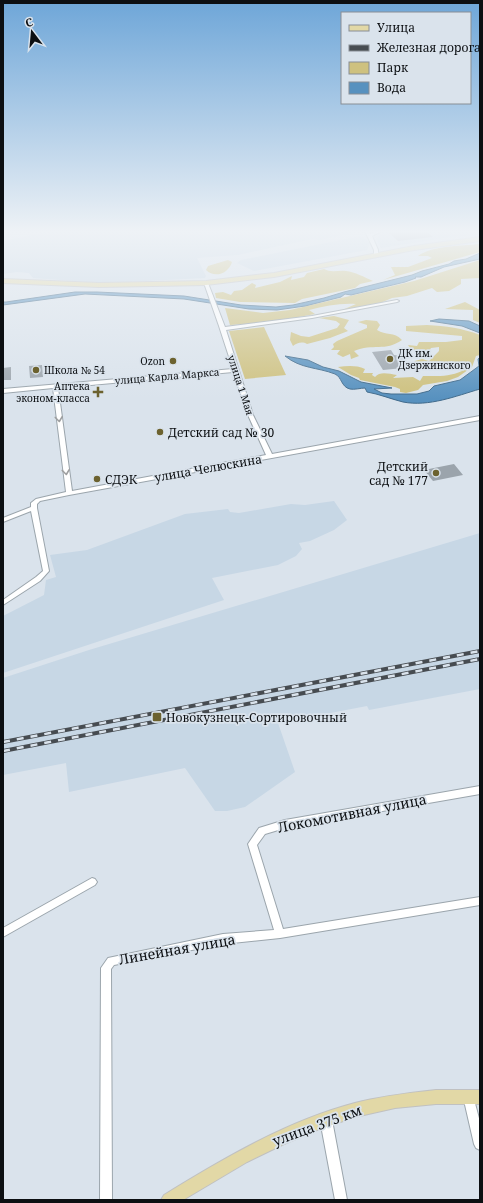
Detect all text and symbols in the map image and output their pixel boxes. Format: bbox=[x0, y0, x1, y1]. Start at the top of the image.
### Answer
north arrow bbox=[12, 12, 52, 52]
legend bbox=[341, 12, 471, 104]
text: С bbox=[24, 14, 35, 30]
text: Улица bbox=[377, 19, 415, 36]
text: Железная дорога bbox=[376, 39, 481, 56]
text: Парк bbox=[377, 59, 409, 76]
text: Вода bbox=[377, 79, 406, 96]
place label: ДК им. Дзержинского bbox=[398, 346, 471, 372]
street label: улица 1 Мая bbox=[225, 353, 257, 417]
place label: Ozon bbox=[140, 354, 166, 368]
marker: ДК им. Дзержинского bbox=[385, 354, 395, 364]
marker: Ozon bbox=[168, 356, 178, 366]
place label: Школа № 54 bbox=[44, 363, 105, 377]
street label: улица Карла Маркса bbox=[114, 364, 220, 388]
marker: Школа № 54 bbox=[31, 365, 41, 375]
place label: Аптека эконом-класса bbox=[16, 379, 90, 405]
marker: Аптека эконом-класса bbox=[93, 387, 103, 397]
one-way arrow bbox=[55, 416, 64, 422]
place label: Детский сад № 30 bbox=[168, 424, 274, 441]
marker: Детский сад № 30 bbox=[155, 427, 165, 437]
street label: улица Челюскина bbox=[153, 450, 263, 486]
place label: Детский сад № 177 bbox=[369, 458, 428, 489]
marker: Детский сад № 177 bbox=[431, 468, 441, 478]
one-way arrow bbox=[61, 469, 70, 475]
place label: СДЭК bbox=[105, 471, 138, 488]
marker: СДЭК bbox=[92, 474, 102, 484]
place label: Новокузнецк-Сортировочный bbox=[166, 709, 347, 726]
marker: Новокузнецк-Сортировочный bbox=[151, 711, 163, 723]
street label: Локомотивная улица bbox=[276, 789, 428, 837]
street label: Линейная улица bbox=[117, 929, 237, 969]
street label: улица 375 км bbox=[270, 1100, 364, 1150]

